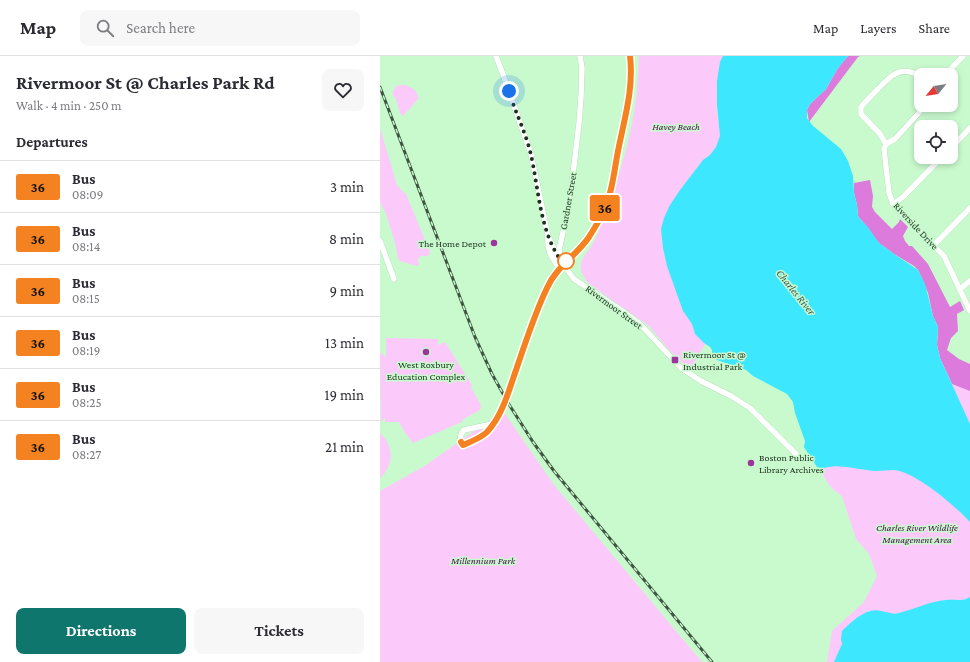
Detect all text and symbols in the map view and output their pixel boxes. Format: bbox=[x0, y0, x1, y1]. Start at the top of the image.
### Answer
search box bbox=[80, 10, 360, 46]
text: Map bbox=[20, 17, 56, 38]
icon: search bbox=[94, 17, 116, 39]
text: Search here bbox=[126, 20, 195, 36]
text: Map bbox=[813, 20, 838, 36]
text: Layers bbox=[860, 20, 897, 36]
text: Share bbox=[919, 20, 950, 36]
north arrow bbox=[914, 68, 958, 112]
map controls bbox=[914, 68, 958, 164]
button: heart bbox=[322, 69, 364, 111]
text: Rivermoor St @ Charles Park Rd bbox=[16, 72, 275, 93]
your location bbox=[499, 81, 519, 101]
text: Walk · 4 min · 250 m bbox=[16, 98, 121, 113]
button: locate bbox=[914, 120, 958, 164]
park label: Havey Beach bbox=[652, 121, 700, 132]
text: Departures bbox=[16, 134, 88, 150]
text: Bus bbox=[72, 171, 95, 187]
street label: Gardner Street bbox=[558, 171, 579, 231]
text: 36 bbox=[31, 179, 45, 195]
text: 3 min bbox=[330, 179, 364, 195]
text: 08:09 bbox=[72, 187, 103, 202]
line badge: 36 bbox=[587, 195, 623, 221]
text: 36 bbox=[598, 200, 612, 216]
street label: Riverside Drive bbox=[891, 200, 941, 252]
text: Bus bbox=[72, 223, 95, 239]
text: 36 bbox=[31, 231, 45, 247]
text: 8 min bbox=[329, 231, 364, 247]
place label: The Home Depot bbox=[419, 238, 487, 249]
marker: The Home Depot bbox=[489, 238, 499, 248]
text: 08:14 bbox=[72, 239, 100, 254]
unlabelled marker bbox=[557, 252, 575, 270]
water label: Charles River bbox=[774, 267, 819, 318]
text: Bus bbox=[72, 275, 95, 291]
text: 36 bbox=[31, 283, 45, 299]
text: 9 min bbox=[330, 283, 364, 299]
street label: Rivermoor Street bbox=[583, 283, 645, 332]
text: 08:15 bbox=[72, 291, 100, 306]
text: Bus bbox=[72, 327, 95, 343]
text: 36 bbox=[31, 335, 45, 351]
text: 13 min bbox=[325, 335, 364, 351]
text: 08:19 bbox=[72, 343, 100, 358]
marker: West Roxbury Education Complex bbox=[421, 347, 431, 357]
place label: Rivermoor St @ Industrial Park bbox=[683, 349, 746, 372]
marker: Rivermoor St @ Industrial Park bbox=[670, 355, 680, 365]
place label: West Roxbury Education Complex bbox=[387, 359, 466, 382]
text: Bus bbox=[72, 379, 95, 395]
text: 36 bbox=[31, 387, 45, 403]
text: 19 min bbox=[325, 387, 364, 403]
text: 08:25 bbox=[72, 395, 102, 410]
text: Bus bbox=[72, 431, 95, 447]
text: 36 bbox=[31, 439, 45, 455]
text: 21 min bbox=[325, 439, 364, 455]
text: 08:27 bbox=[72, 447, 101, 462]
place label: Boston Public Library Archives bbox=[759, 452, 824, 475]
marker: Boston Public Library Archives bbox=[746, 458, 756, 468]
park label: Charles River Wildlife Management Area bbox=[876, 522, 958, 545]
park label: Millennium Park bbox=[450, 555, 516, 566]
button: Directions bbox=[16, 608, 186, 654]
button: Tickets bbox=[194, 608, 364, 654]

